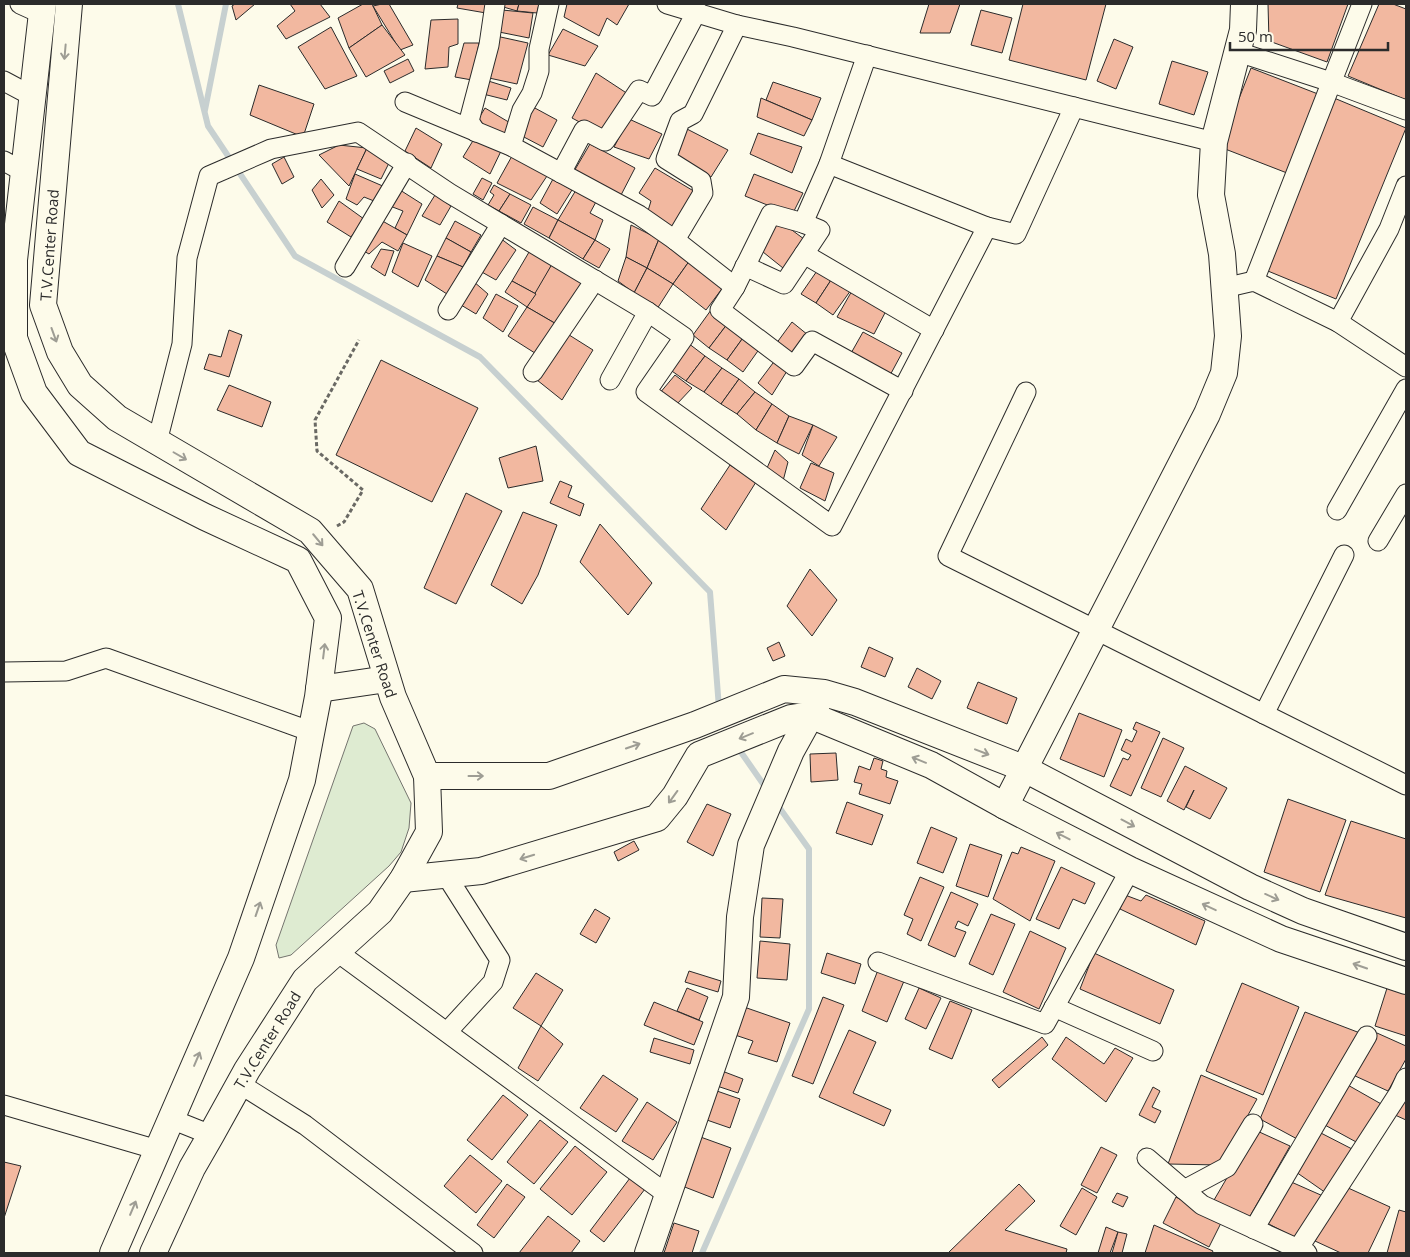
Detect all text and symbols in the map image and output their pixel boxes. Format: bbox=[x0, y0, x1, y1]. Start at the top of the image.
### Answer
scale bar bbox=[1230, 20, 1388, 52]
text: 50 m bbox=[1238, 26, 1273, 46]
one-way arrow bbox=[60, 44, 69, 60]
street label: T.V.Center Road bbox=[35, 189, 63, 301]
one-way arrow bbox=[50, 326, 59, 342]
one-way arrow bbox=[172, 451, 186, 461]
one-way arrow bbox=[312, 533, 324, 546]
street label: T.V.Center Road bbox=[348, 588, 402, 700]
one-way arrow bbox=[319, 643, 329, 659]
one-way arrow bbox=[739, 732, 754, 742]
one-way arrow bbox=[625, 741, 641, 751]
one-way arrow bbox=[973, 748, 989, 757]
one-way arrow bbox=[912, 755, 927, 764]
one-way arrow bbox=[468, 771, 484, 780]
one-way arrow bbox=[668, 790, 678, 804]
one-way arrow bbox=[1120, 818, 1135, 828]
one-way arrow bbox=[1055, 831, 1070, 841]
one-way arrow bbox=[519, 853, 535, 863]
one-way arrow bbox=[1264, 893, 1279, 902]
one-way arrow bbox=[254, 901, 263, 917]
one-way arrow bbox=[1202, 901, 1217, 911]
one-way arrow bbox=[1352, 961, 1368, 971]
street label: T.V.Center Road bbox=[229, 987, 305, 1093]
one-way arrow bbox=[193, 1052, 202, 1067]
one-way arrow bbox=[129, 1201, 138, 1216]

